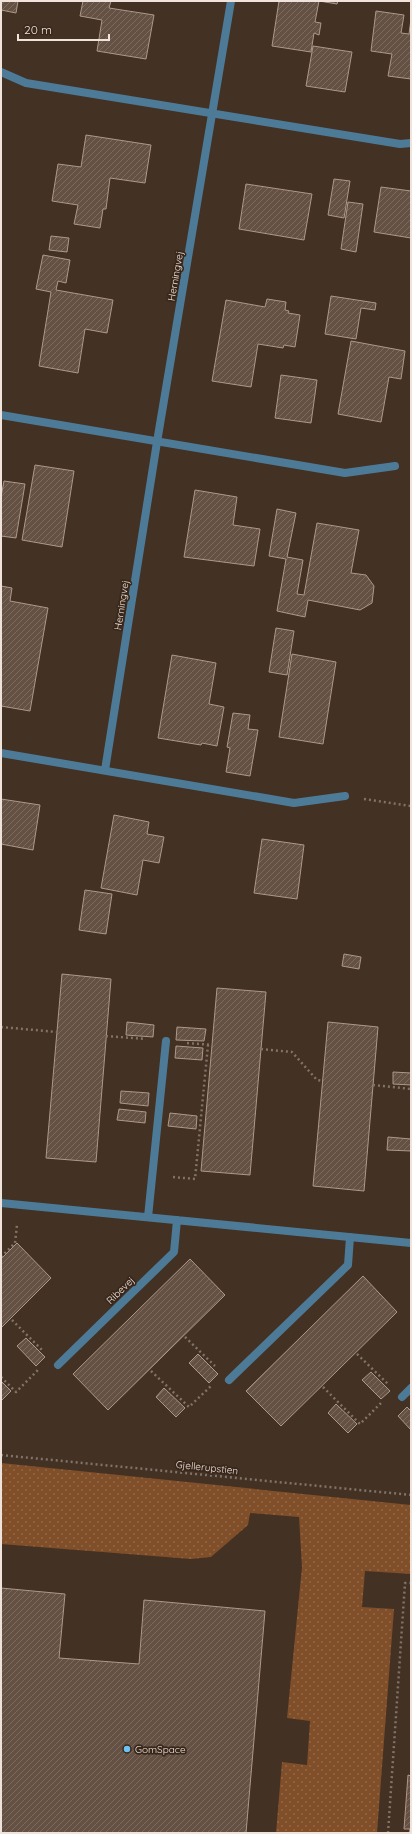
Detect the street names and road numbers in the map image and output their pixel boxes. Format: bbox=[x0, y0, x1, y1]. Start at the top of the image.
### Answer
street label: Herningvej bbox=[165, 250, 186, 302]
street label: Herningvej bbox=[111, 579, 132, 631]
street label: Ribevej bbox=[104, 1274, 137, 1307]
street label: Gjellerupstien bbox=[175, 1458, 239, 1477]

